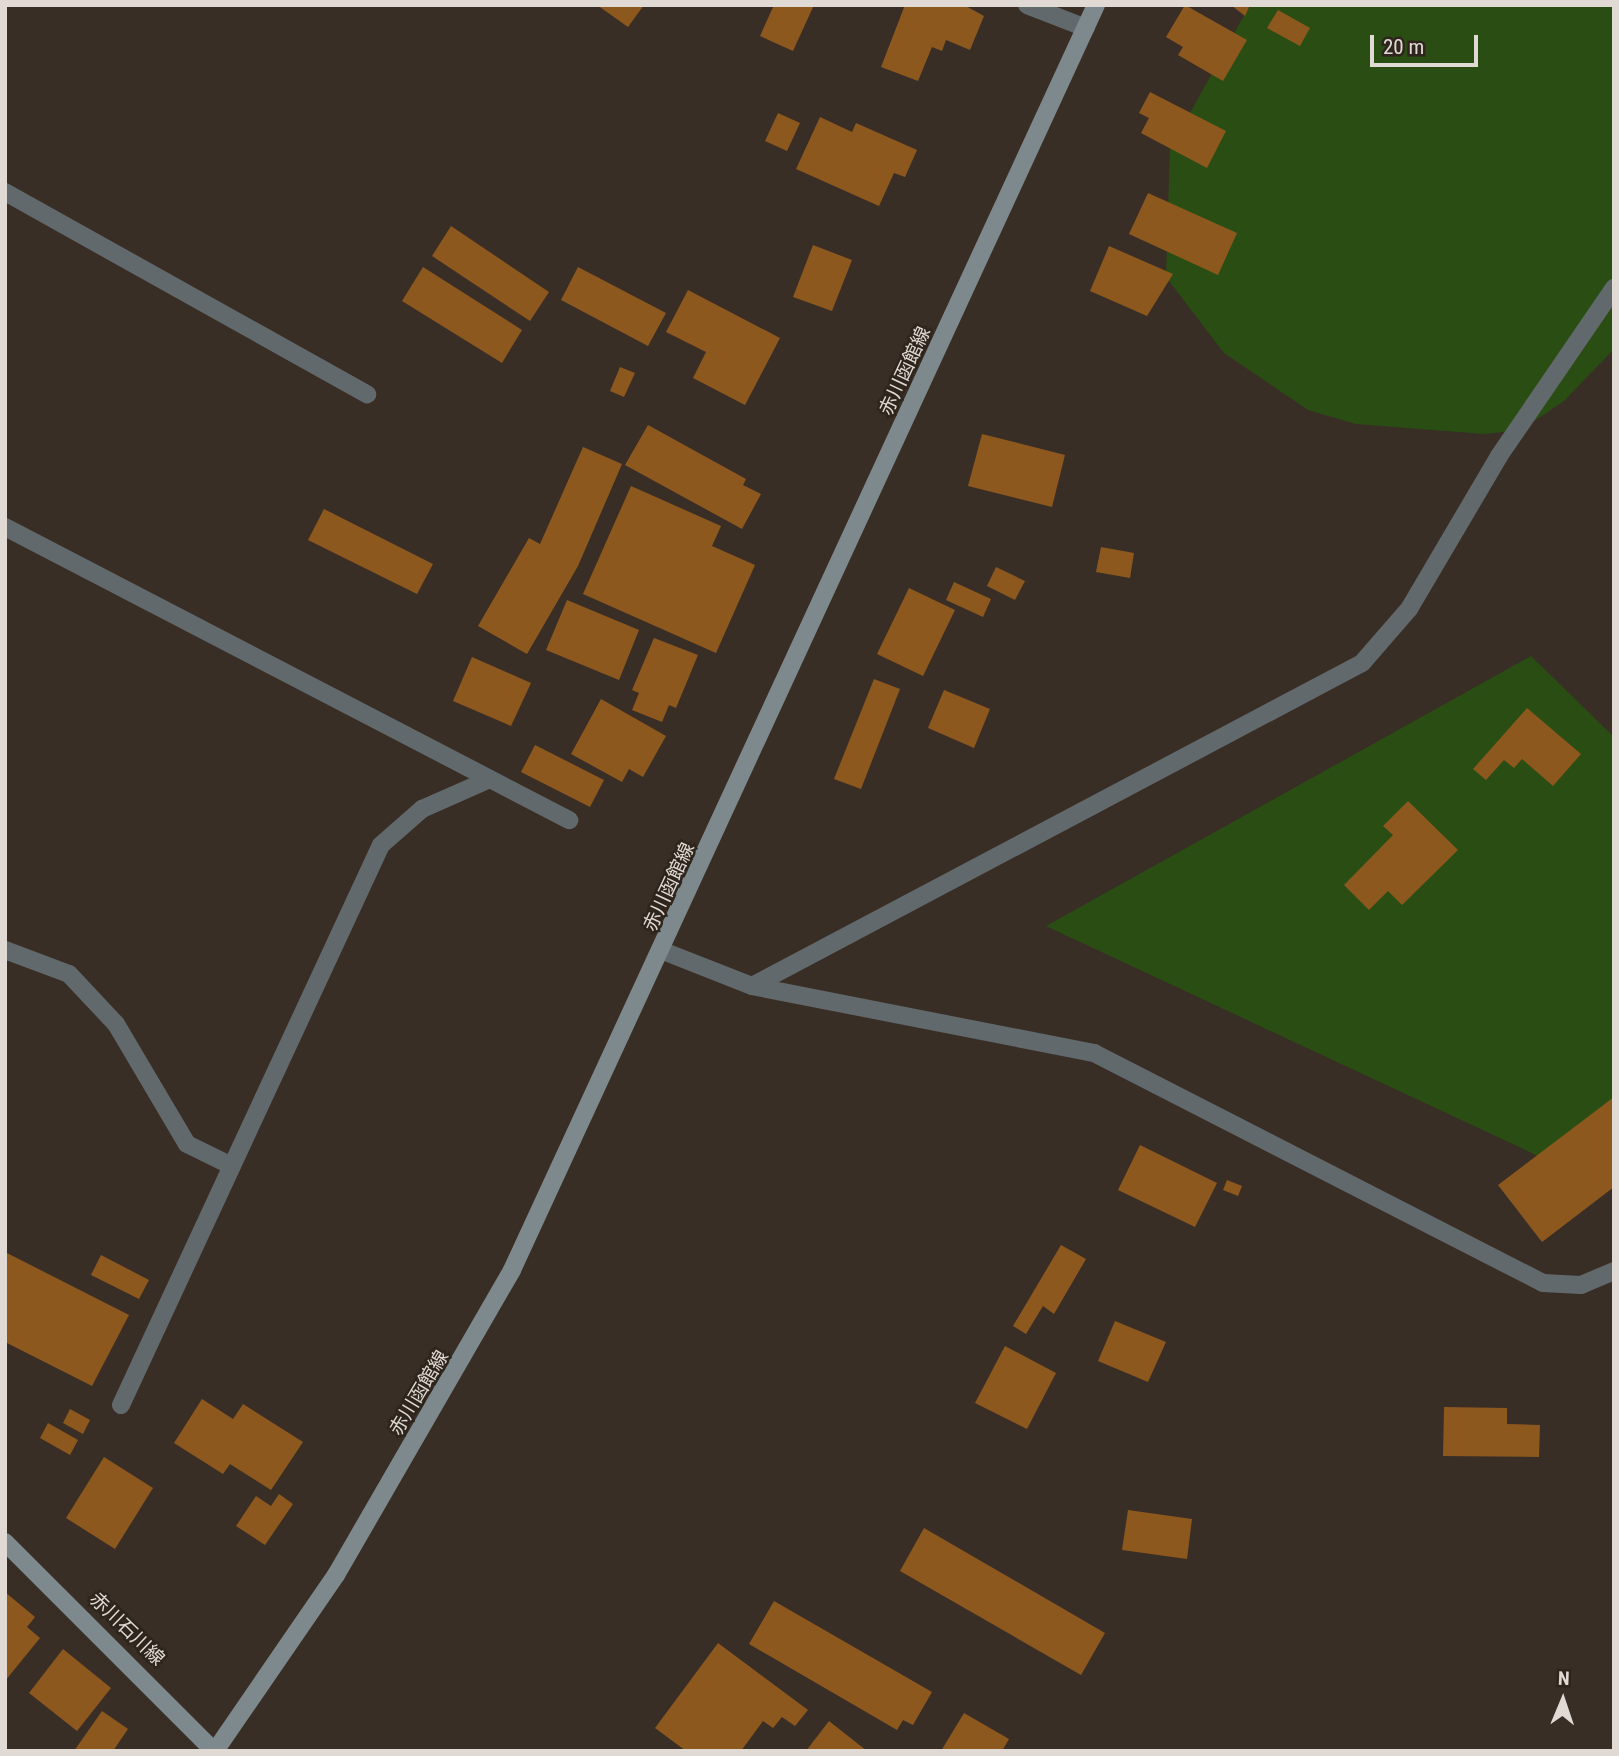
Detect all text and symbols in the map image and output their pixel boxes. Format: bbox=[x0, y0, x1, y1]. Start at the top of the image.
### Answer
scale bar bbox=[1374, 21, 1482, 65]
text: 20 m bbox=[1383, 35, 1424, 59]
street label: 赤川函館線 bbox=[875, 323, 935, 419]
street label: 赤川函館線 bbox=[639, 839, 699, 935]
street label: 赤川函館線 bbox=[385, 1346, 453, 1440]
street label: 赤川石川線 bbox=[85, 1588, 169, 1670]
north arrow bbox=[1528, 1665, 1598, 1735]
text: N bbox=[1558, 1667, 1570, 1690]

